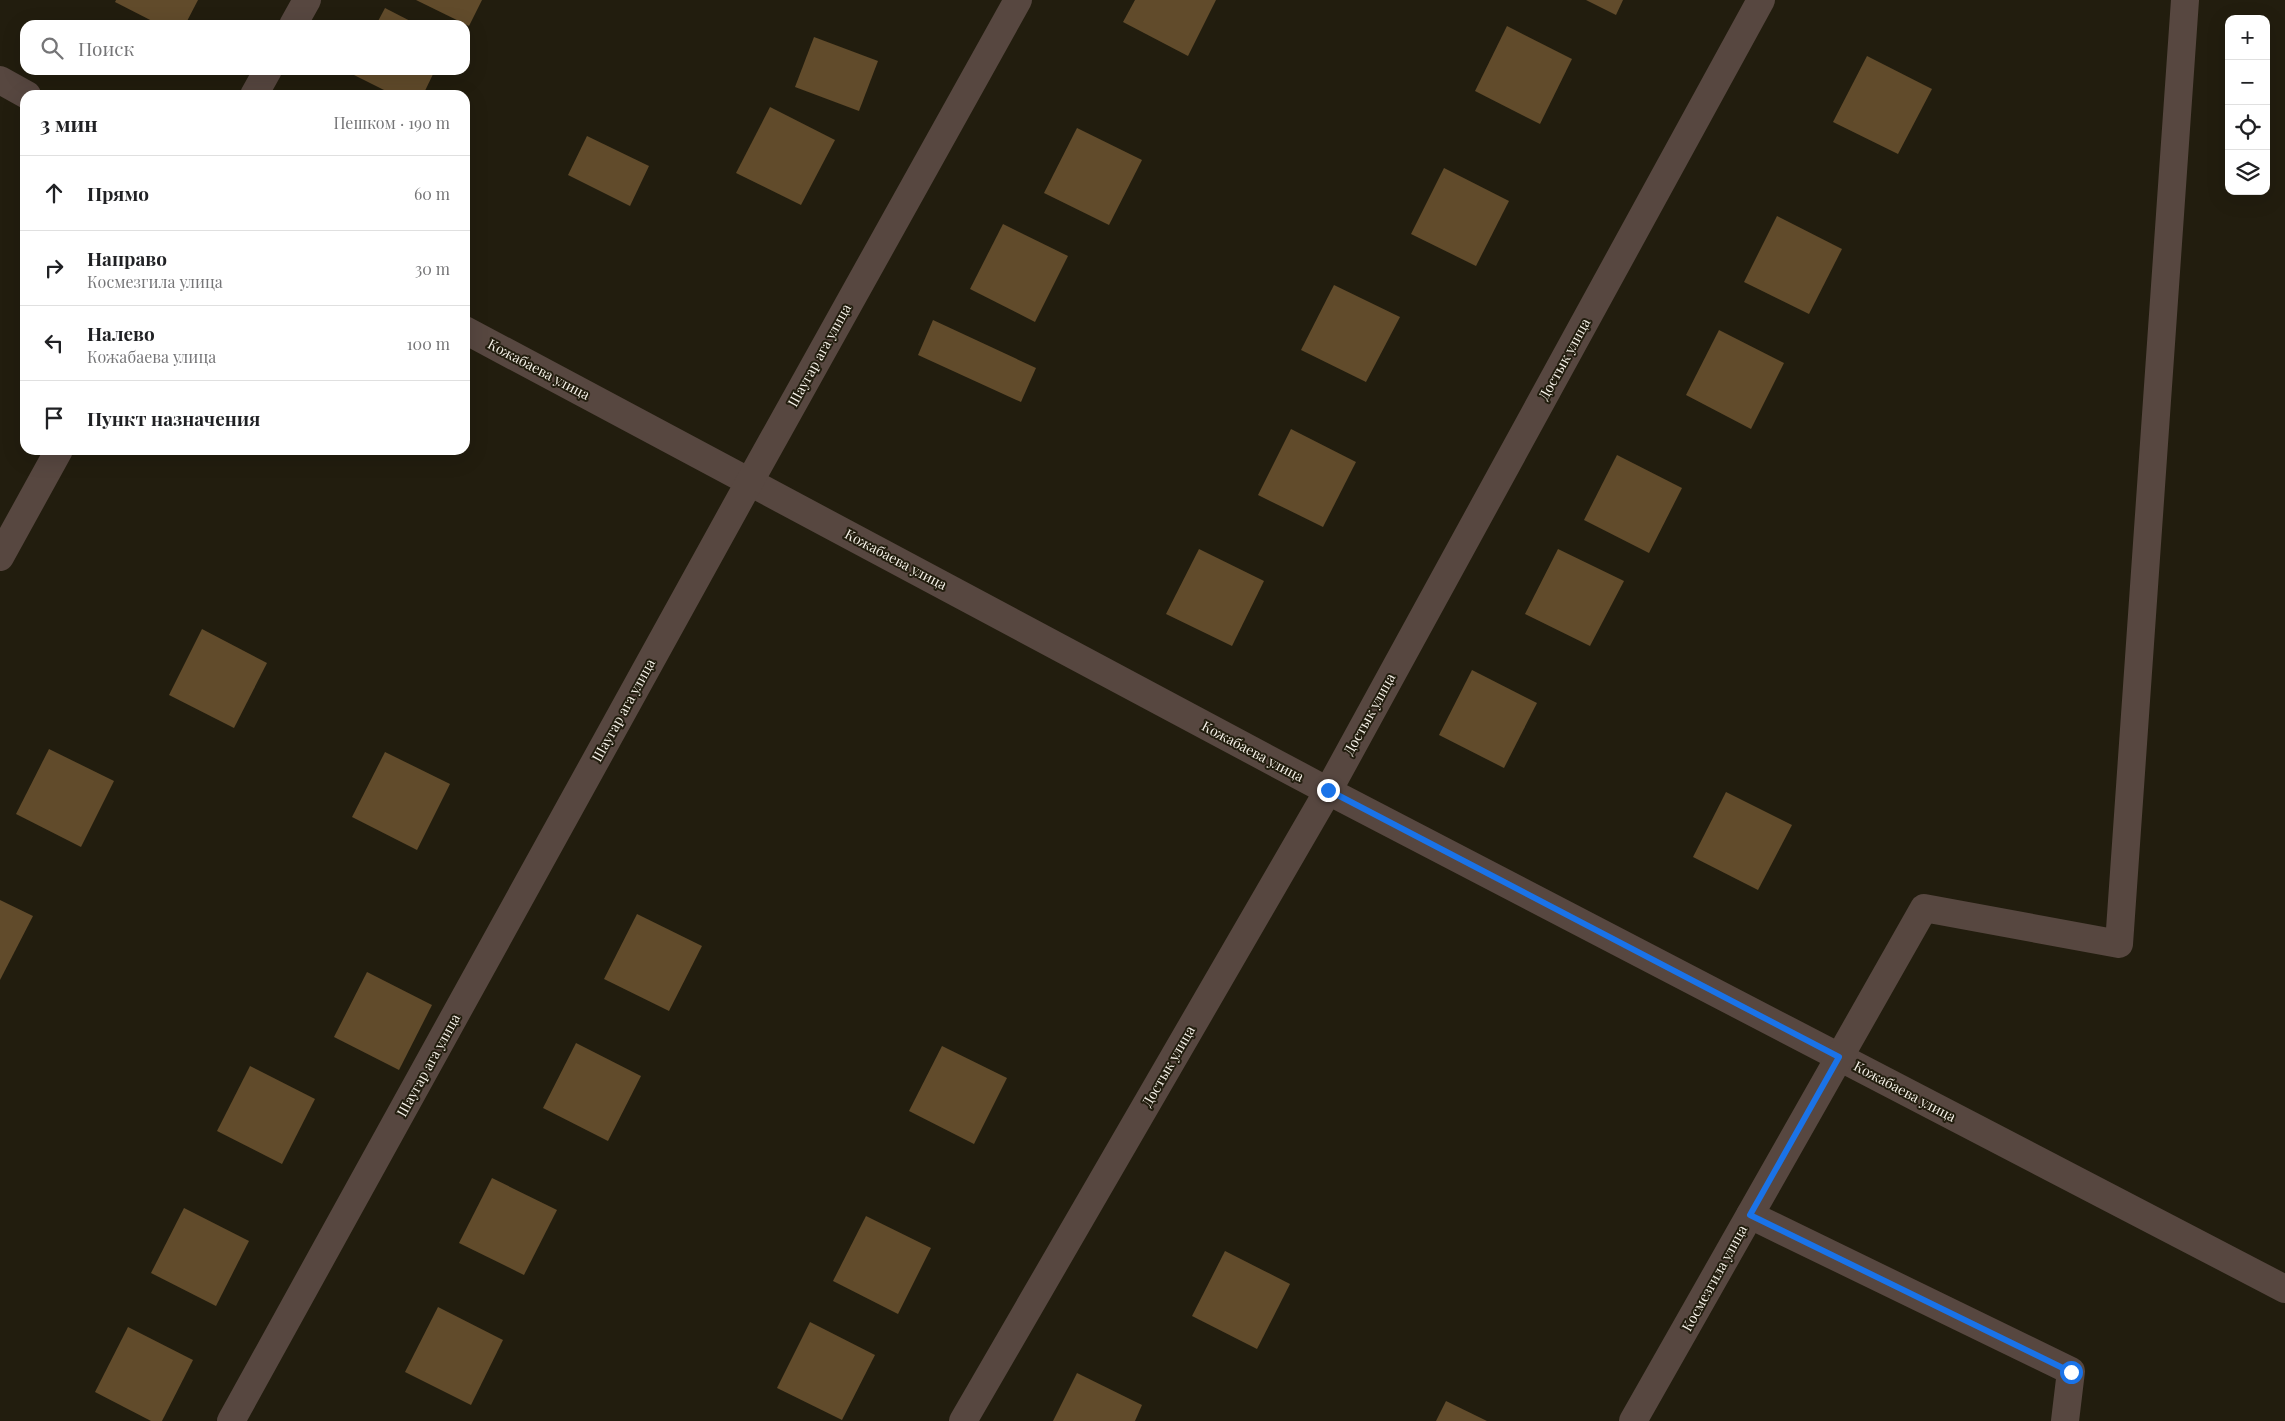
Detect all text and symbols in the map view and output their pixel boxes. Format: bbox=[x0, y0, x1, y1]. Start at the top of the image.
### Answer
map controls bbox=[2225, 15, 2270, 195]
button: + bbox=[2225, 15, 2270, 60]
search box bbox=[20, 20, 470, 75]
icon: search bbox=[38, 34, 66, 62]
text: Поиск bbox=[78, 35, 134, 61]
button: − bbox=[2225, 60, 2270, 105]
button: locate bbox=[2225, 105, 2270, 150]
text: 3 мин bbox=[40, 109, 98, 137]
text: Пешком · 190 m bbox=[333, 112, 450, 133]
button: layers bbox=[2225, 150, 2270, 195]
icon: ahead bbox=[40, 179, 68, 207]
text: Прямо bbox=[87, 180, 149, 206]
text: 60 m bbox=[414, 183, 450, 204]
text: Направо bbox=[87, 245, 167, 271]
icon: right bbox=[40, 254, 68, 282]
text: 30 m bbox=[415, 258, 450, 279]
text: Космезгила улица bbox=[87, 271, 223, 292]
street label: Шаугар ага улица bbox=[783, 300, 855, 410]
street label: Достык улица bbox=[1534, 315, 1594, 403]
text: Налево bbox=[87, 320, 155, 346]
icon: left bbox=[40, 329, 68, 357]
text: 100 m bbox=[407, 333, 450, 354]
street label: Кожабаева улица bbox=[485, 334, 593, 404]
text: Кожабаева улица bbox=[87, 346, 216, 367]
icon: arrive bbox=[40, 404, 68, 432]
text: Пункт назначения bbox=[87, 405, 260, 431]
street label: Кожабаева улица bbox=[842, 524, 950, 594]
street label: Шаугар ага улица bbox=[587, 655, 659, 765]
street label: Достык улица bbox=[1339, 670, 1399, 758]
street label: Кожабаева улица bbox=[1199, 716, 1307, 786]
route end bbox=[1317, 779, 1340, 802]
street label: Шаугар ага улица bbox=[392, 1010, 464, 1120]
street label: Достык улица bbox=[1137, 1022, 1199, 1110]
street label: Кожабаева улица bbox=[1851, 1056, 1959, 1126]
street label: Космезгила улица bbox=[1677, 1221, 1751, 1335]
route start bbox=[2060, 1361, 2083, 1384]

